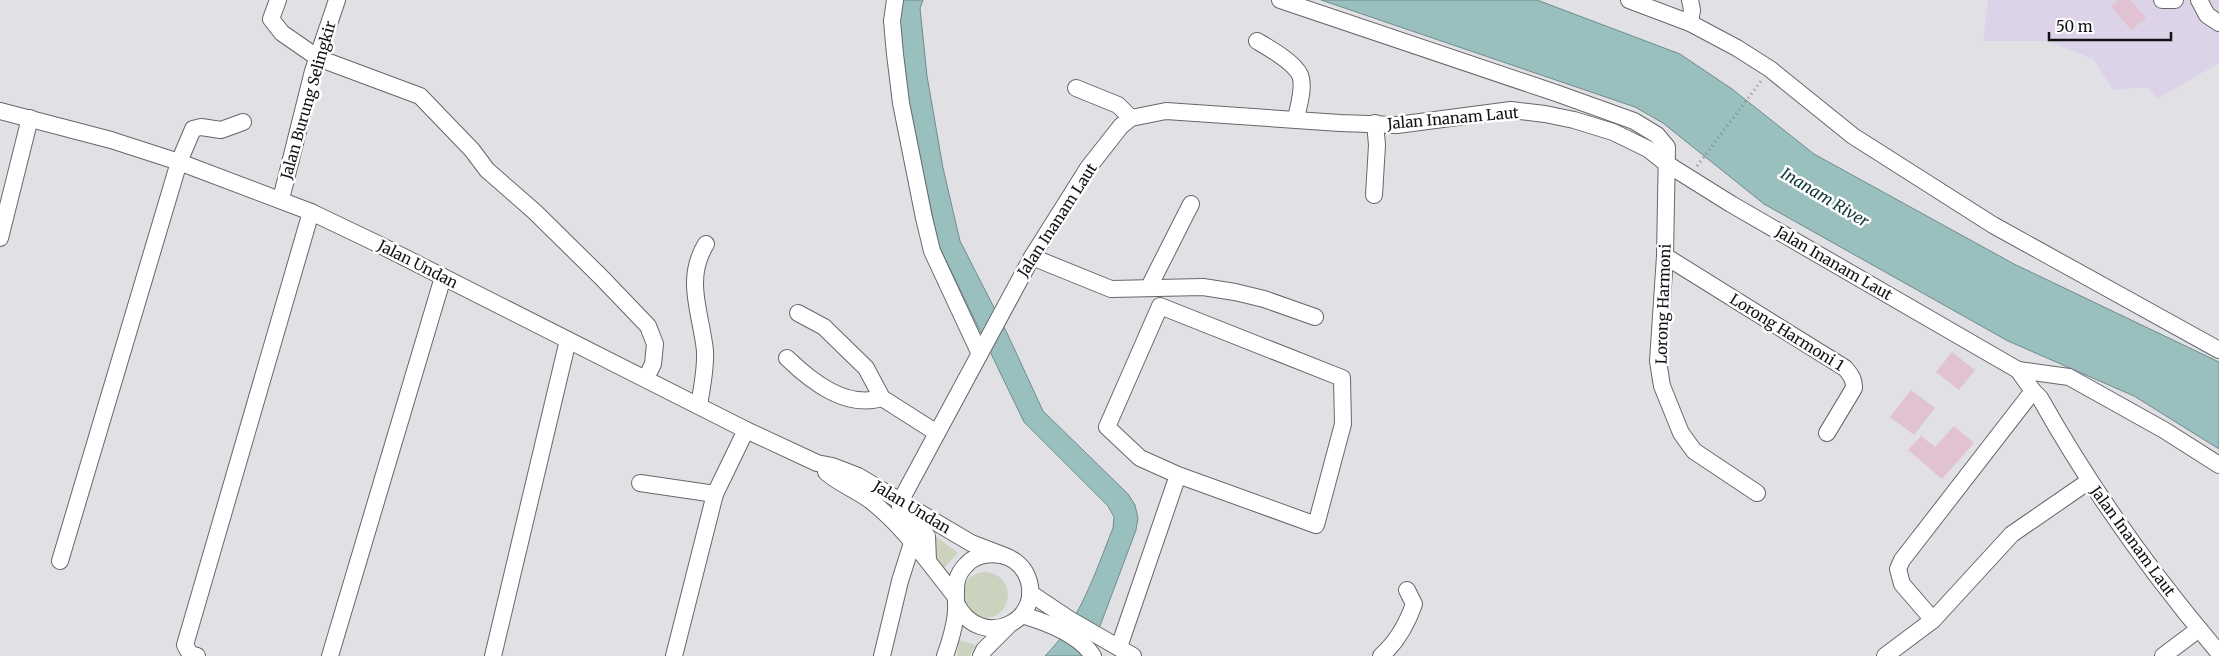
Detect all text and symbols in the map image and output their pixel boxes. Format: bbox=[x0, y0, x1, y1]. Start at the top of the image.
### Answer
scale bar bbox=[2049, 10, 2172, 42]
text: 50 m bbox=[2056, 17, 2093, 36]
street label: Jalan Burung Selingkir bbox=[276, 19, 340, 182]
street label: Jalan Inanam Laut bbox=[1385, 103, 1520, 133]
street label: Jalan Inanam Laut bbox=[1013, 159, 1101, 281]
water label: Inanam River bbox=[1777, 163, 1873, 231]
street label: Jalan Inanam Laut bbox=[1771, 221, 1896, 304]
street label: Jalan Undan bbox=[374, 235, 461, 292]
street label: Lorong Harmoni bbox=[1651, 243, 1675, 365]
street label: Lorong Harmoni 1 bbox=[1726, 289, 1848, 375]
street label: Jalan Undan bbox=[869, 476, 954, 538]
street label: Jalan Inanam Laut bbox=[2086, 481, 2180, 600]

